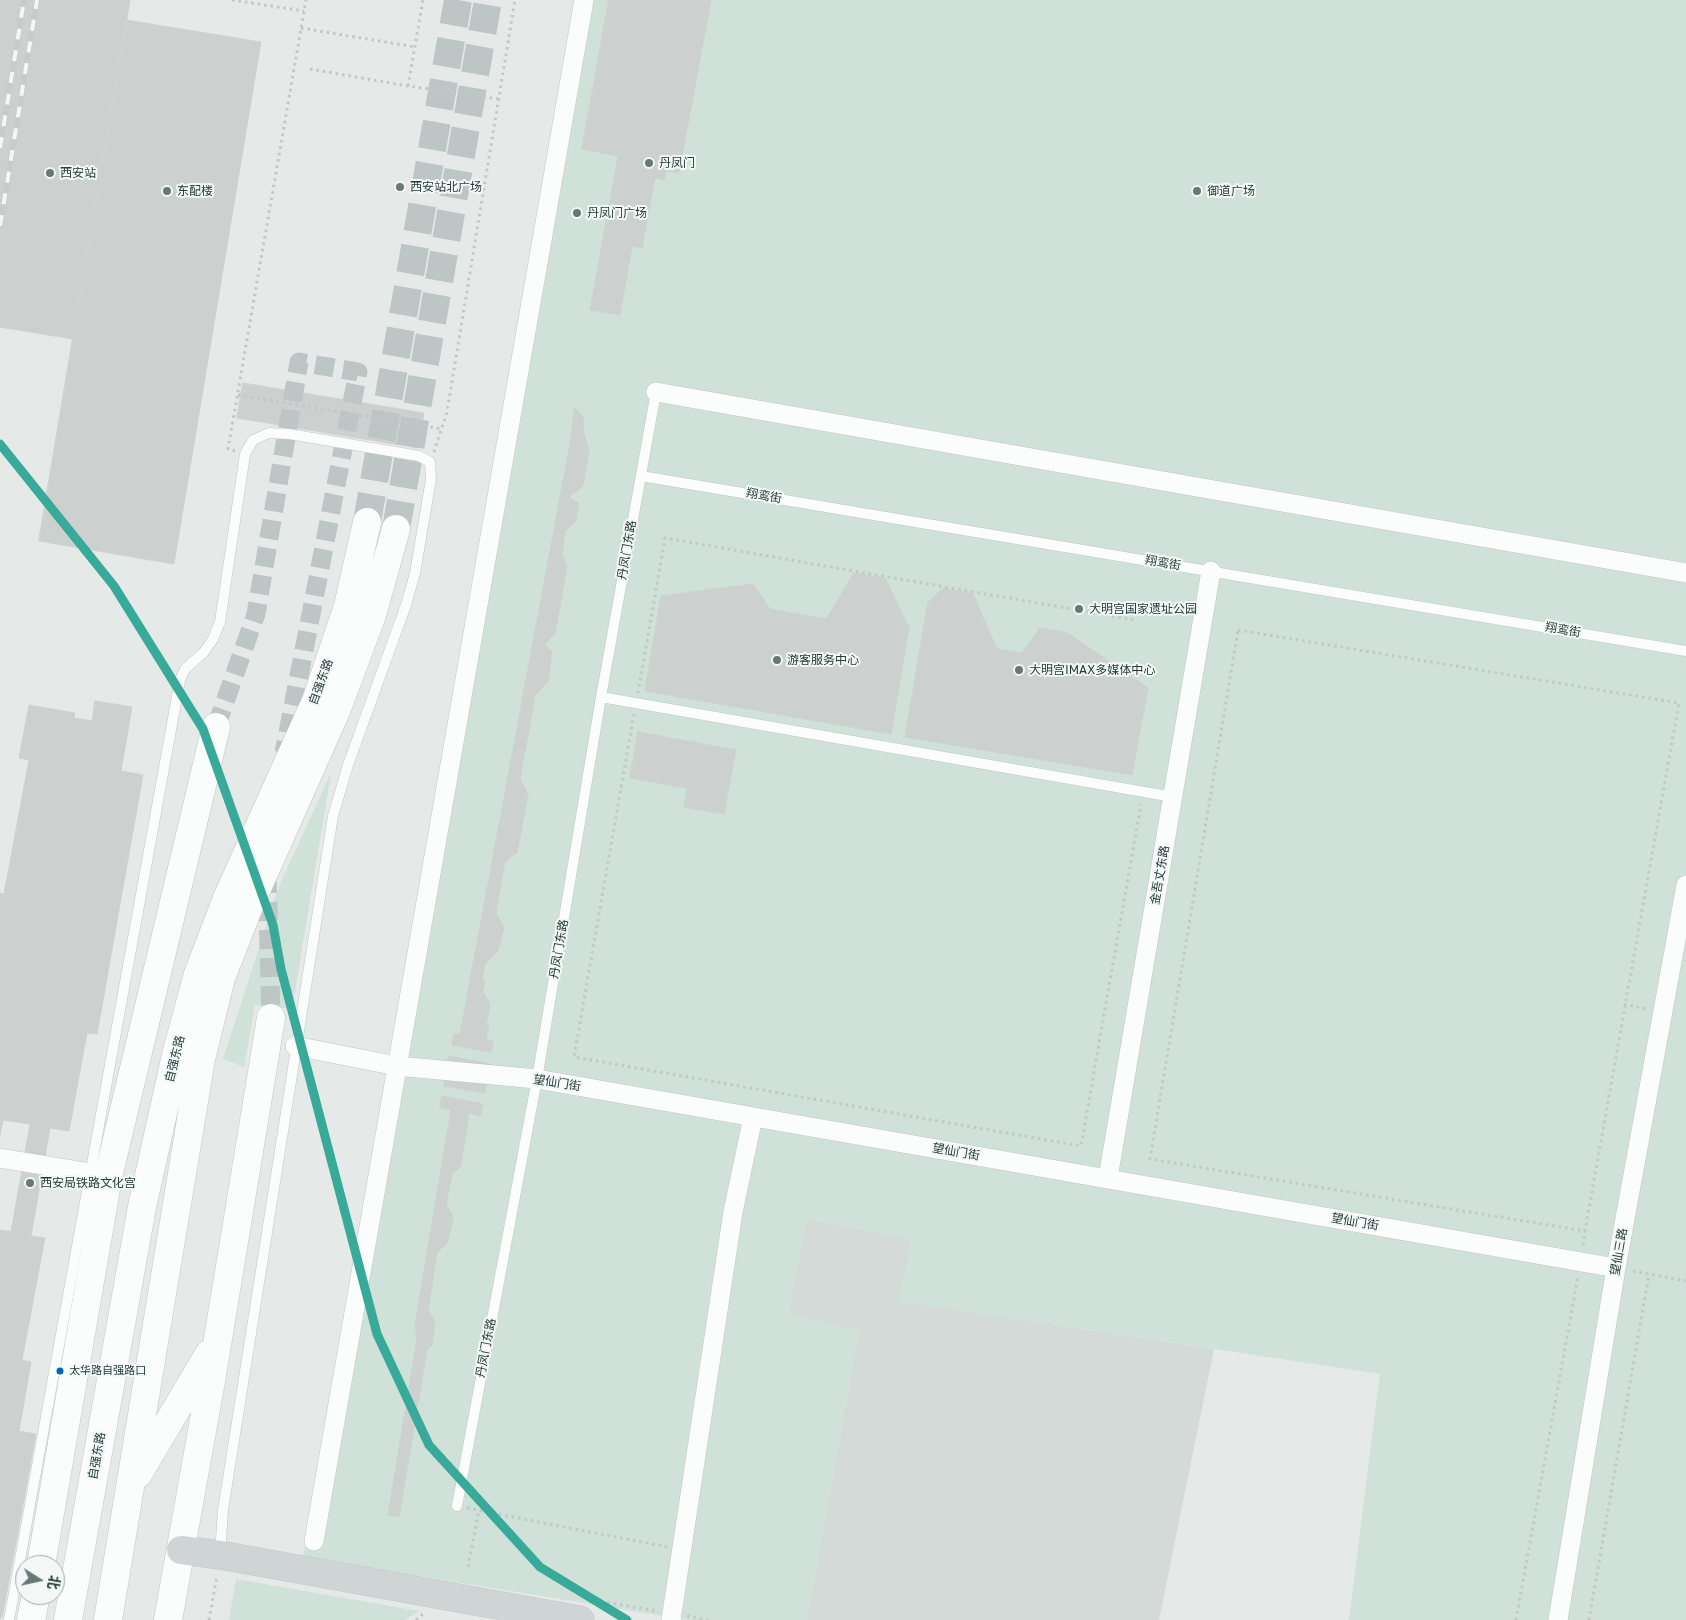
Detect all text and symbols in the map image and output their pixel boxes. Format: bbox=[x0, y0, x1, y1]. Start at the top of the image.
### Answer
place label: 丹凤门 bbox=[659, 156, 695, 170]
marker: 丹凤门 bbox=[643, 157, 655, 169]
place label: 西安站 bbox=[60, 166, 96, 180]
marker: 西安站 bbox=[44, 167, 56, 179]
place label: 西安站北广场 bbox=[410, 180, 482, 194]
marker: 西安站北广场 bbox=[394, 181, 406, 193]
place label: 东配楼 bbox=[177, 184, 213, 198]
place label: 御道广场 bbox=[1207, 184, 1255, 198]
marker: 东配楼 bbox=[161, 185, 173, 197]
marker: 御道广场 bbox=[1191, 185, 1203, 197]
place label: 丹凤门广场 bbox=[587, 206, 647, 220]
marker: 丹凤门广场 bbox=[571, 207, 583, 219]
street label: 翔鸾街 bbox=[745, 486, 783, 506]
street label: 丹凤门东路 bbox=[615, 519, 639, 581]
street label: 翔鸾街 bbox=[1144, 553, 1182, 573]
place label: 大明宫国家遗址公园 bbox=[1089, 602, 1197, 616]
marker: 大明宫国家遗址公园 bbox=[1073, 603, 1085, 615]
street label: 翔鸾街 bbox=[1544, 620, 1582, 640]
place label: 游客服务中心 bbox=[787, 653, 859, 667]
marker: 游客服务中心 bbox=[771, 654, 783, 666]
street label: 自强东路 bbox=[306, 657, 336, 707]
place label: 大明宫IMAX多媒体中心 bbox=[1029, 663, 1155, 677]
marker: 大明宫IMAX多媒体中心 bbox=[1013, 664, 1025, 676]
street label: 金吾丈东路 bbox=[1148, 844, 1172, 906]
street label: 丹凤门东路 bbox=[547, 918, 571, 980]
street label: 自强东路 bbox=[162, 1034, 188, 1084]
street label: 望仙门街 bbox=[532, 1072, 582, 1094]
street label: 望仙门街 bbox=[931, 1141, 981, 1163]
place label: 西安局铁路文化宫 bbox=[40, 1176, 136, 1190]
marker: 西安局铁路文化宫 bbox=[24, 1177, 36, 1189]
street label: 望仙门街 bbox=[1330, 1211, 1380, 1233]
street label: 望仙三路 bbox=[1608, 1227, 1630, 1277]
street label: 丹凤门东路 bbox=[473, 1317, 499, 1379]
place label: 太华路自强路口 bbox=[69, 1364, 146, 1378]
marker: 太华路自强路口 bbox=[55, 1366, 65, 1376]
street label: 自强东路 bbox=[86, 1431, 108, 1481]
north arrow bbox=[15, 1555, 65, 1605]
text: 北 bbox=[45, 1574, 64, 1591]

